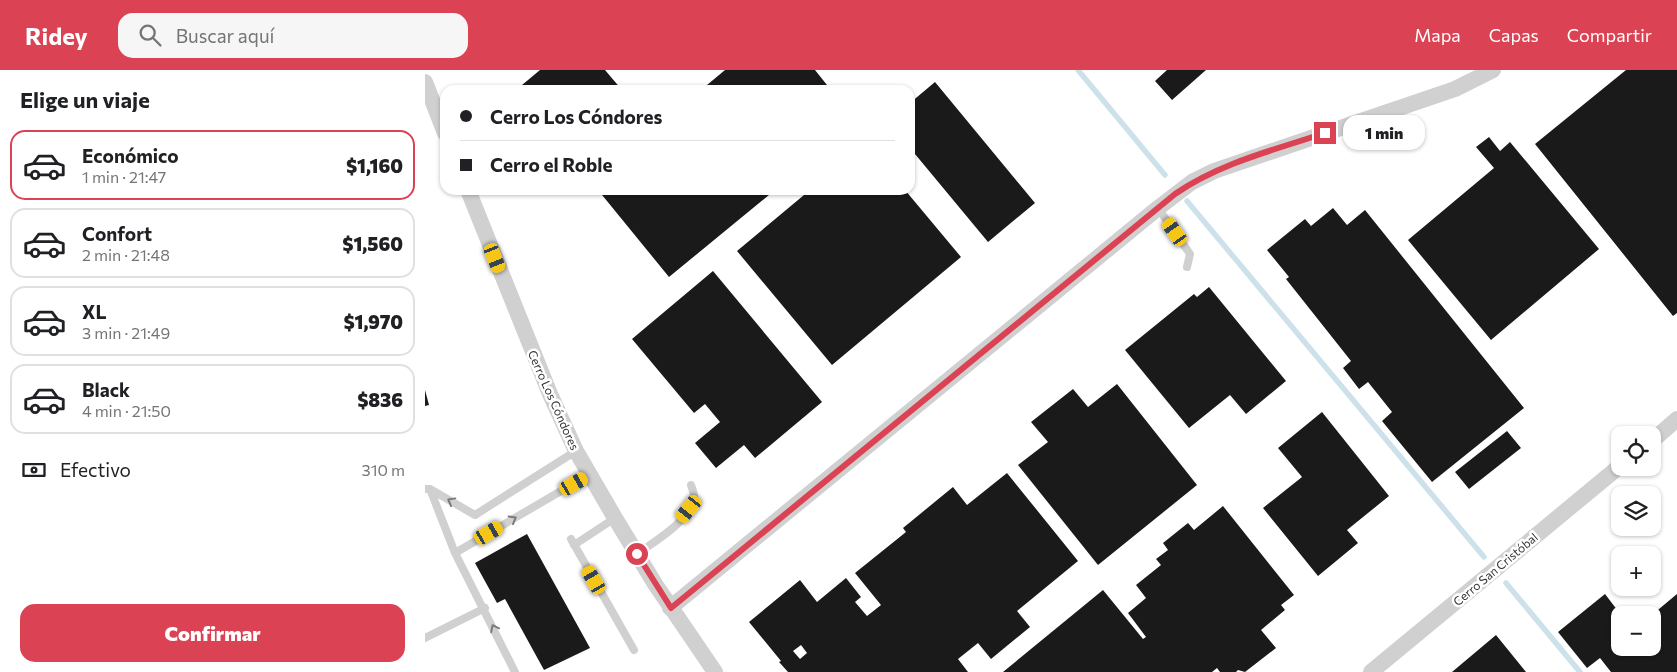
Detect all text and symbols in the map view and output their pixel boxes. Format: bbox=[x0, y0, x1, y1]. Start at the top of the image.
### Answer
search box bbox=[118, 13, 468, 58]
text: Ridey bbox=[25, 21, 88, 50]
icon: search bbox=[136, 21, 164, 49]
text: Buscar aquí bbox=[176, 24, 274, 47]
text: Mapa bbox=[1414, 24, 1461, 46]
text: Capas bbox=[1489, 24, 1539, 46]
text: Compartir bbox=[1567, 24, 1652, 46]
text: Elige un viaje bbox=[20, 86, 150, 113]
text: Cerro Los Cóndores bbox=[490, 105, 662, 128]
callout: 1 min bbox=[1343, 116, 1425, 150]
route end bbox=[1314, 122, 1336, 144]
text: 1 min bbox=[1365, 123, 1403, 142]
icon: car bbox=[22, 143, 67, 188]
text: Económico bbox=[82, 144, 179, 167]
text: Cerro el Roble bbox=[490, 153, 612, 176]
text: $1,160 bbox=[346, 154, 403, 177]
text: 1 min · 21:47 bbox=[82, 167, 166, 186]
car bbox=[1160, 215, 1189, 249]
icon: car bbox=[22, 221, 67, 266]
text: Confort bbox=[82, 222, 152, 245]
text: $1,560 bbox=[342, 232, 403, 255]
car bbox=[482, 241, 507, 275]
text: 2 min · 21:48 bbox=[82, 245, 170, 264]
icon: car bbox=[22, 299, 67, 344]
text: XL bbox=[82, 300, 107, 323]
text: $1,970 bbox=[343, 310, 403, 333]
text: 3 min · 21:49 bbox=[82, 323, 170, 342]
street label: Cerro Los Cóndores bbox=[526, 348, 582, 452]
icon: car bbox=[22, 377, 67, 422]
text: Black bbox=[82, 378, 130, 401]
text: $836 bbox=[357, 388, 403, 411]
text: 4 min · 21:50 bbox=[82, 401, 171, 420]
map controls bbox=[1611, 426, 1661, 656]
button: locate bbox=[1611, 426, 1661, 476]
icon: cash bbox=[20, 456, 48, 484]
text: Efectivo bbox=[60, 458, 131, 481]
text: 310 m bbox=[362, 460, 405, 479]
car bbox=[557, 470, 590, 498]
button: layers bbox=[1611, 486, 1661, 536]
car bbox=[673, 493, 704, 525]
one-way arrow bbox=[447, 497, 456, 507]
one-way arrow bbox=[507, 516, 516, 526]
car bbox=[472, 519, 505, 547]
street label: Cerro San Cristóbal bbox=[1450, 530, 1540, 608]
route start bbox=[626, 543, 648, 565]
button: + bbox=[1611, 546, 1661, 596]
car bbox=[580, 563, 607, 597]
button: Confirmar bbox=[20, 604, 405, 662]
button: − bbox=[1611, 606, 1661, 656]
one-way arrow bbox=[490, 624, 500, 633]

